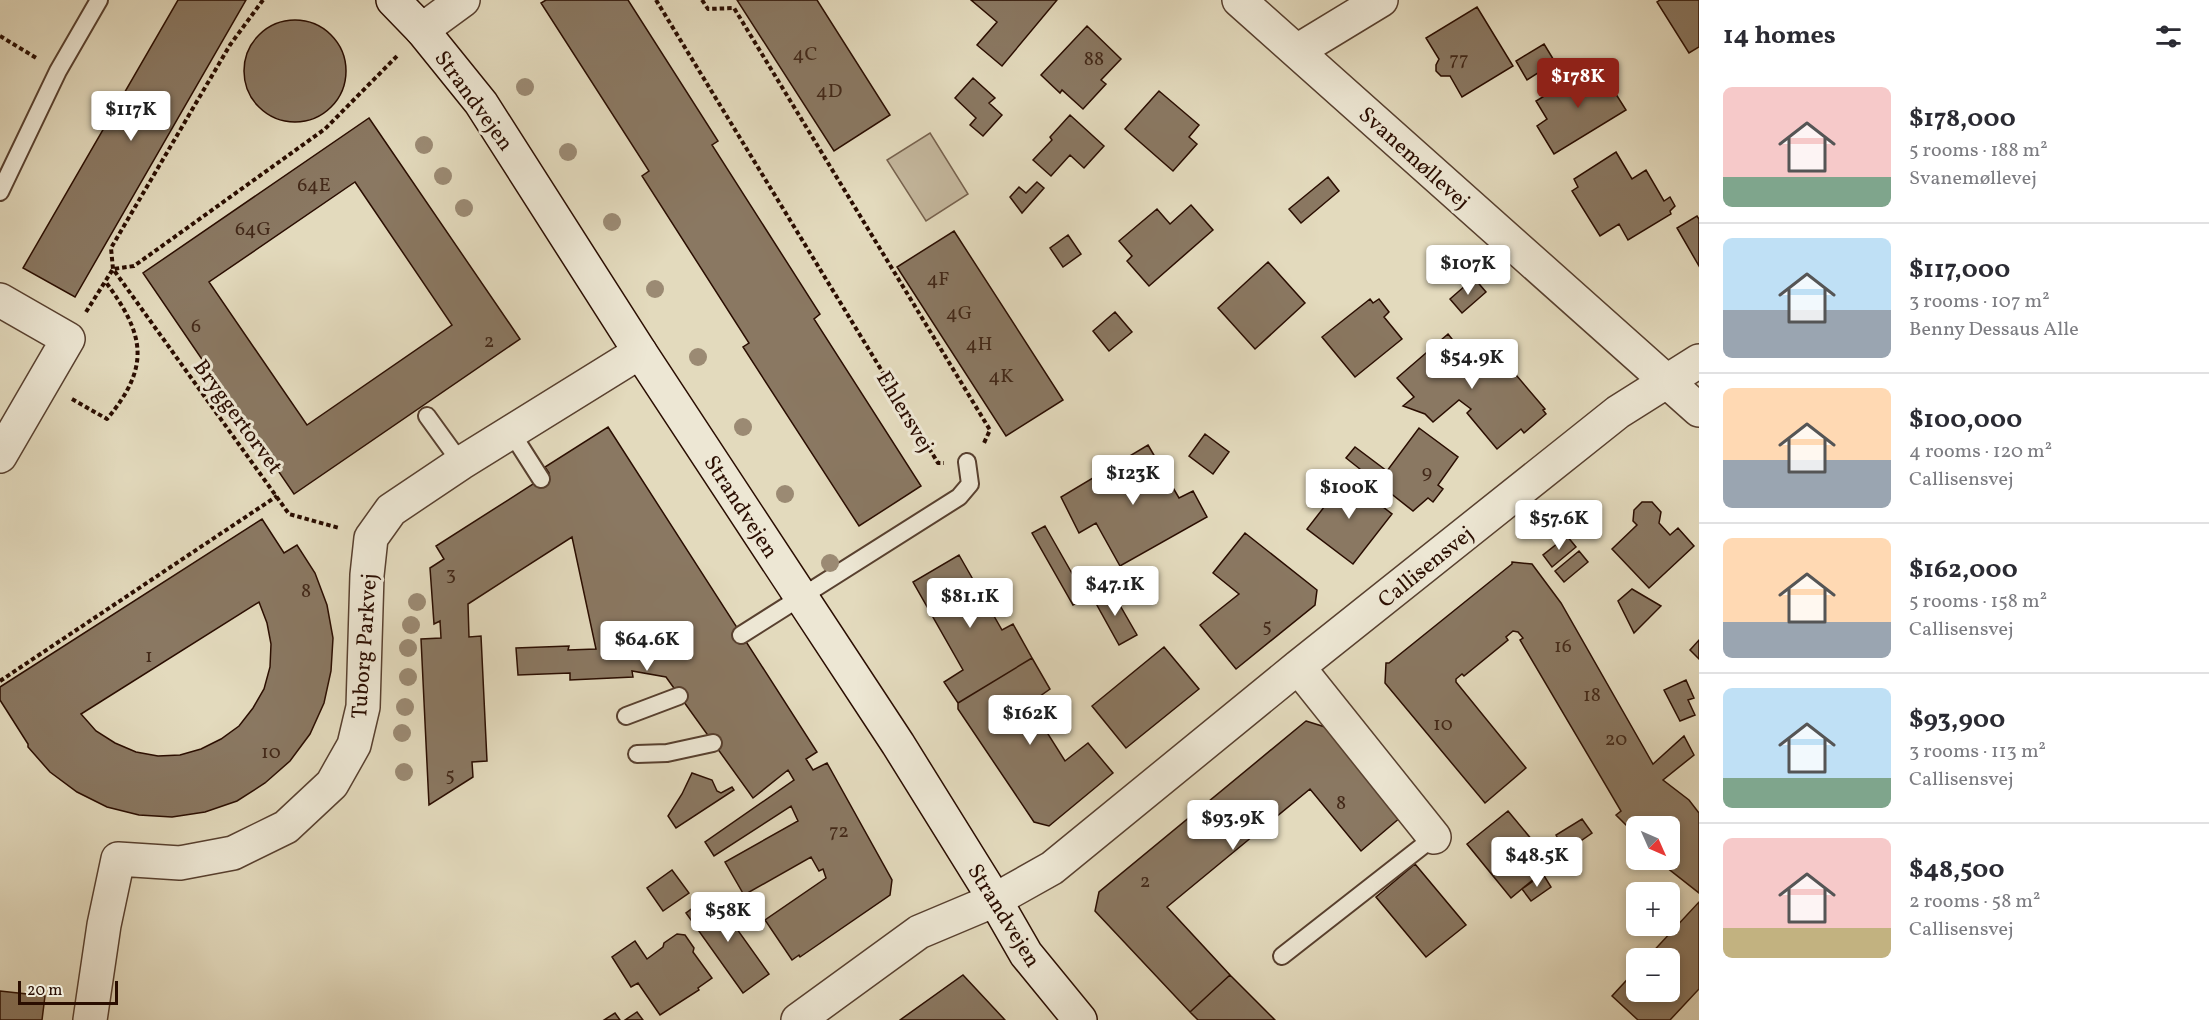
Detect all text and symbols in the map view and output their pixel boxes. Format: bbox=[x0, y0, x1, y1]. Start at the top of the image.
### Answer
text: 14 homes bbox=[1723, 18, 1836, 54]
icon: filters bbox=[2152, 20, 2185, 53]
house number: 4C bbox=[793, 41, 818, 69]
street label: Strandvejen bbox=[426, 45, 520, 158]
house number: 88 bbox=[1084, 46, 1104, 74]
house number: 77 bbox=[1449, 46, 1469, 74]
pin: $178K bbox=[1536, 58, 1620, 109]
text: $178K bbox=[1551, 63, 1605, 91]
house number: 4D bbox=[816, 78, 842, 106]
pin: $117K bbox=[89, 91, 173, 142]
text: $117K bbox=[105, 96, 157, 124]
street label: Svanemøllevej bbox=[1351, 100, 1476, 217]
text: $178,000 bbox=[1909, 101, 2016, 137]
icon: home bbox=[1771, 111, 1843, 183]
text: 5 rooms · 188 m² bbox=[1909, 137, 2048, 165]
text: Svanemøllevej bbox=[1909, 165, 2037, 193]
house number: 64E bbox=[297, 172, 331, 200]
house number: 64G bbox=[235, 216, 271, 244]
pin: $107K bbox=[1426, 245, 1510, 296]
text: $107K bbox=[1440, 250, 1496, 278]
text: $117,000 bbox=[1909, 252, 2010, 288]
icon: home bbox=[1771, 262, 1843, 334]
house number: 4F bbox=[926, 266, 950, 294]
text: 3 rooms · 107 m² bbox=[1909, 288, 2050, 316]
house number: 4G bbox=[946, 300, 972, 328]
house number: 6 bbox=[191, 313, 201, 341]
text: Benny Dessaus Alle bbox=[1909, 316, 2079, 344]
house number: 2 bbox=[484, 328, 494, 356]
house number: 4H bbox=[966, 331, 993, 359]
pin: $54.9K bbox=[1423, 339, 1521, 390]
text: $54.9K bbox=[1440, 344, 1504, 372]
street label: Bryggertorvet bbox=[185, 354, 289, 481]
house number: 4K bbox=[988, 363, 1014, 391]
street label: Ehlersvej bbox=[867, 366, 940, 459]
text: $100,000 bbox=[1909, 402, 2022, 438]
icon: home bbox=[1771, 412, 1843, 484]
text: 4 rooms · 120 m² bbox=[1909, 438, 2052, 466]
street label: Strandvejen bbox=[695, 450, 785, 565]
pin: $123K bbox=[1091, 455, 1175, 506]
house number: 9 bbox=[1422, 459, 1432, 487]
text: $123K bbox=[1106, 460, 1160, 488]
text: Callisensvej bbox=[1909, 466, 2014, 494]
pin: $100K bbox=[1307, 469, 1391, 520]
text: $100K bbox=[1320, 474, 1378, 502]
pin: $57.6K bbox=[1510, 500, 1608, 551]
text: $57.6K bbox=[1529, 505, 1589, 533]
street label: Callisensvej bbox=[1372, 520, 1481, 616]
text: $162,000 bbox=[1909, 552, 2018, 588]
house number: 3 bbox=[446, 561, 456, 589]
icon: home bbox=[1771, 562, 1843, 634]
pin: $47.1K bbox=[1066, 566, 1164, 617]
text: $47.1K bbox=[1086, 571, 1144, 599]
street label: Tuborg Parkvej bbox=[345, 572, 386, 720]
house number: 8 bbox=[301, 578, 311, 606]
pin: $81.1K bbox=[921, 578, 1019, 629]
text: $81.1K bbox=[941, 583, 999, 611]
text: 5 rooms · 158 m² bbox=[1909, 588, 2047, 616]
house number: 5 bbox=[1262, 613, 1272, 641]
text: Callisensvej bbox=[1909, 616, 2014, 644]
pin: $64.6K bbox=[598, 621, 696, 672]
text: $64.6K bbox=[614, 626, 680, 654]
house number: 16 bbox=[1554, 633, 1572, 661]
house number: 1 bbox=[145, 643, 153, 671]
house number: 18 bbox=[1583, 682, 1601, 710]
pin: $162K bbox=[988, 695, 1072, 746]
text: $162K bbox=[1002, 700, 1058, 728]
text: $93,900 bbox=[1909, 702, 2005, 738]
house number: 10 bbox=[1433, 711, 1453, 739]
icon: home bbox=[1771, 712, 1843, 784]
house number: 20 bbox=[1605, 726, 1627, 754]
text: 3 rooms · 113 m² bbox=[1909, 738, 2046, 766]
house number: 10 bbox=[261, 739, 281, 767]
house number: 5 bbox=[445, 762, 455, 790]
text: Callisensvej bbox=[1909, 766, 2014, 794]
house number: 8 bbox=[1336, 790, 1346, 818]
pin: $93.9K bbox=[1184, 800, 1282, 851]
text: $93.9K bbox=[1201, 805, 1265, 833]
north arrow bbox=[1626, 816, 1680, 870]
map controls bbox=[1626, 816, 1680, 1002]
house number: 72 bbox=[829, 818, 849, 846]
pin: $48.5K bbox=[1488, 837, 1586, 888]
text: $48.5K bbox=[1505, 842, 1569, 870]
text: $48,500 bbox=[1909, 852, 2005, 888]
street label: Strandvejen bbox=[959, 858, 1047, 974]
icon: home bbox=[1771, 862, 1843, 934]
house number: 2 bbox=[1140, 868, 1150, 896]
button: + bbox=[1626, 882, 1680, 936]
text: 2 rooms · 58 m² bbox=[1909, 888, 2040, 916]
pin: $58K bbox=[692, 892, 764, 943]
text: $58K bbox=[705, 897, 751, 925]
text: Callisensvej bbox=[1909, 916, 2014, 944]
button: − bbox=[1626, 948, 1680, 1002]
scale bar bbox=[18, 978, 118, 1006]
text: 20 m bbox=[27, 980, 62, 1002]

